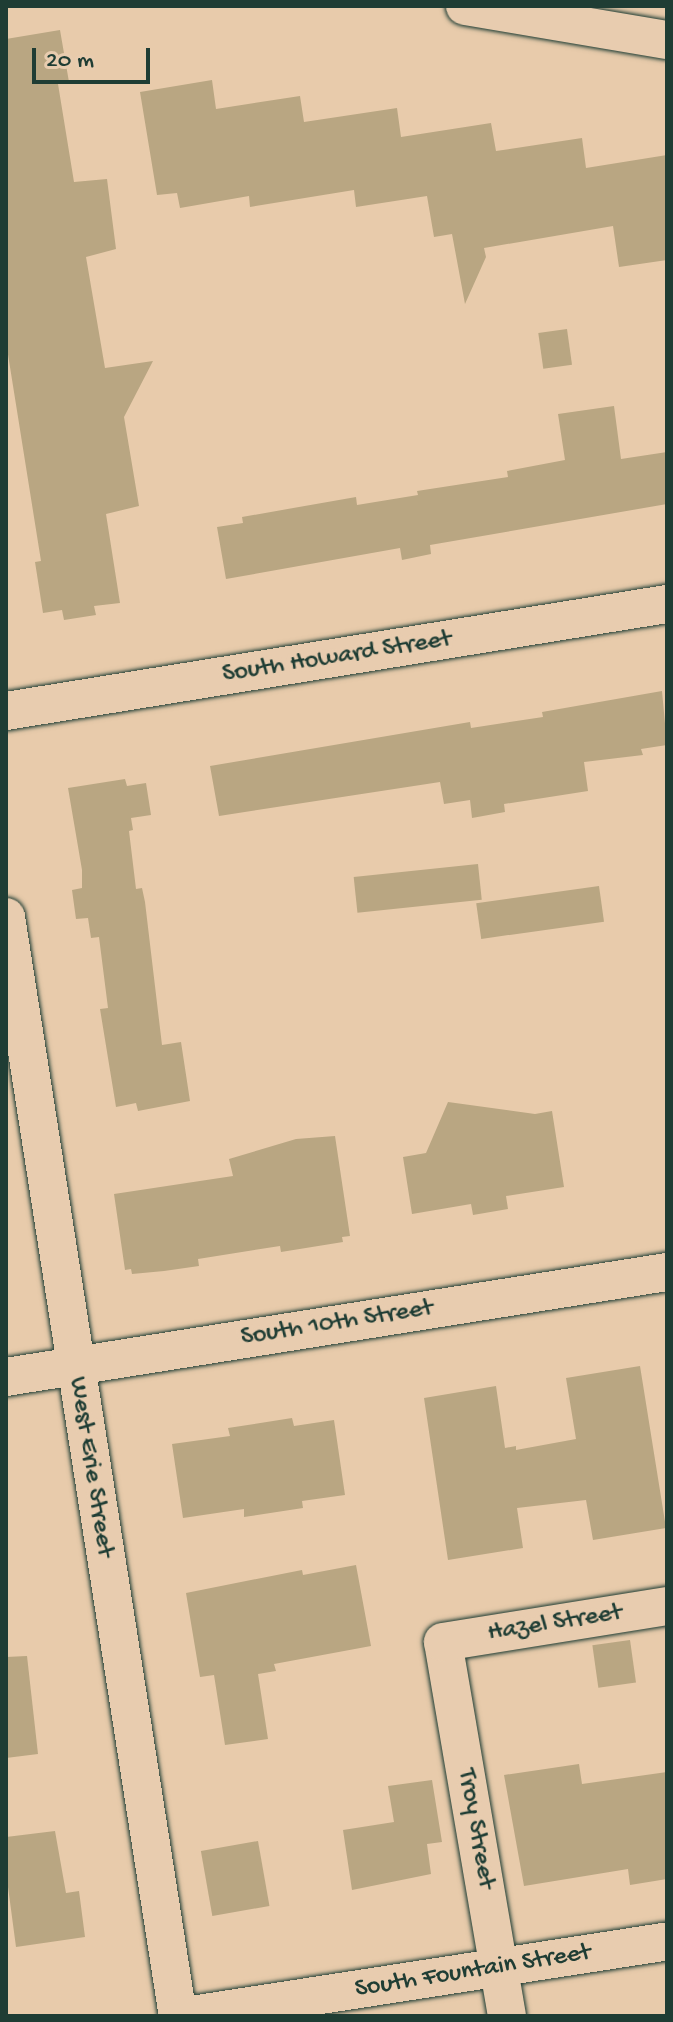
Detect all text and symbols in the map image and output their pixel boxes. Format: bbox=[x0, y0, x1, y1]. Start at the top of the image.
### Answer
scale bar bbox=[36, 32, 154, 82]
text: 20 m bbox=[46, 47, 94, 76]
street label: South Howard Street bbox=[220, 624, 454, 692]
street label: South 10th Street bbox=[239, 1293, 435, 1355]
street label: West Erie Street bbox=[60, 1375, 120, 1559]
street label: Hazel Street bbox=[486, 1598, 624, 1650]
street label: Troy Street bbox=[449, 1767, 501, 1891]
street label: South Fountain Street bbox=[353, 1938, 593, 2006]

